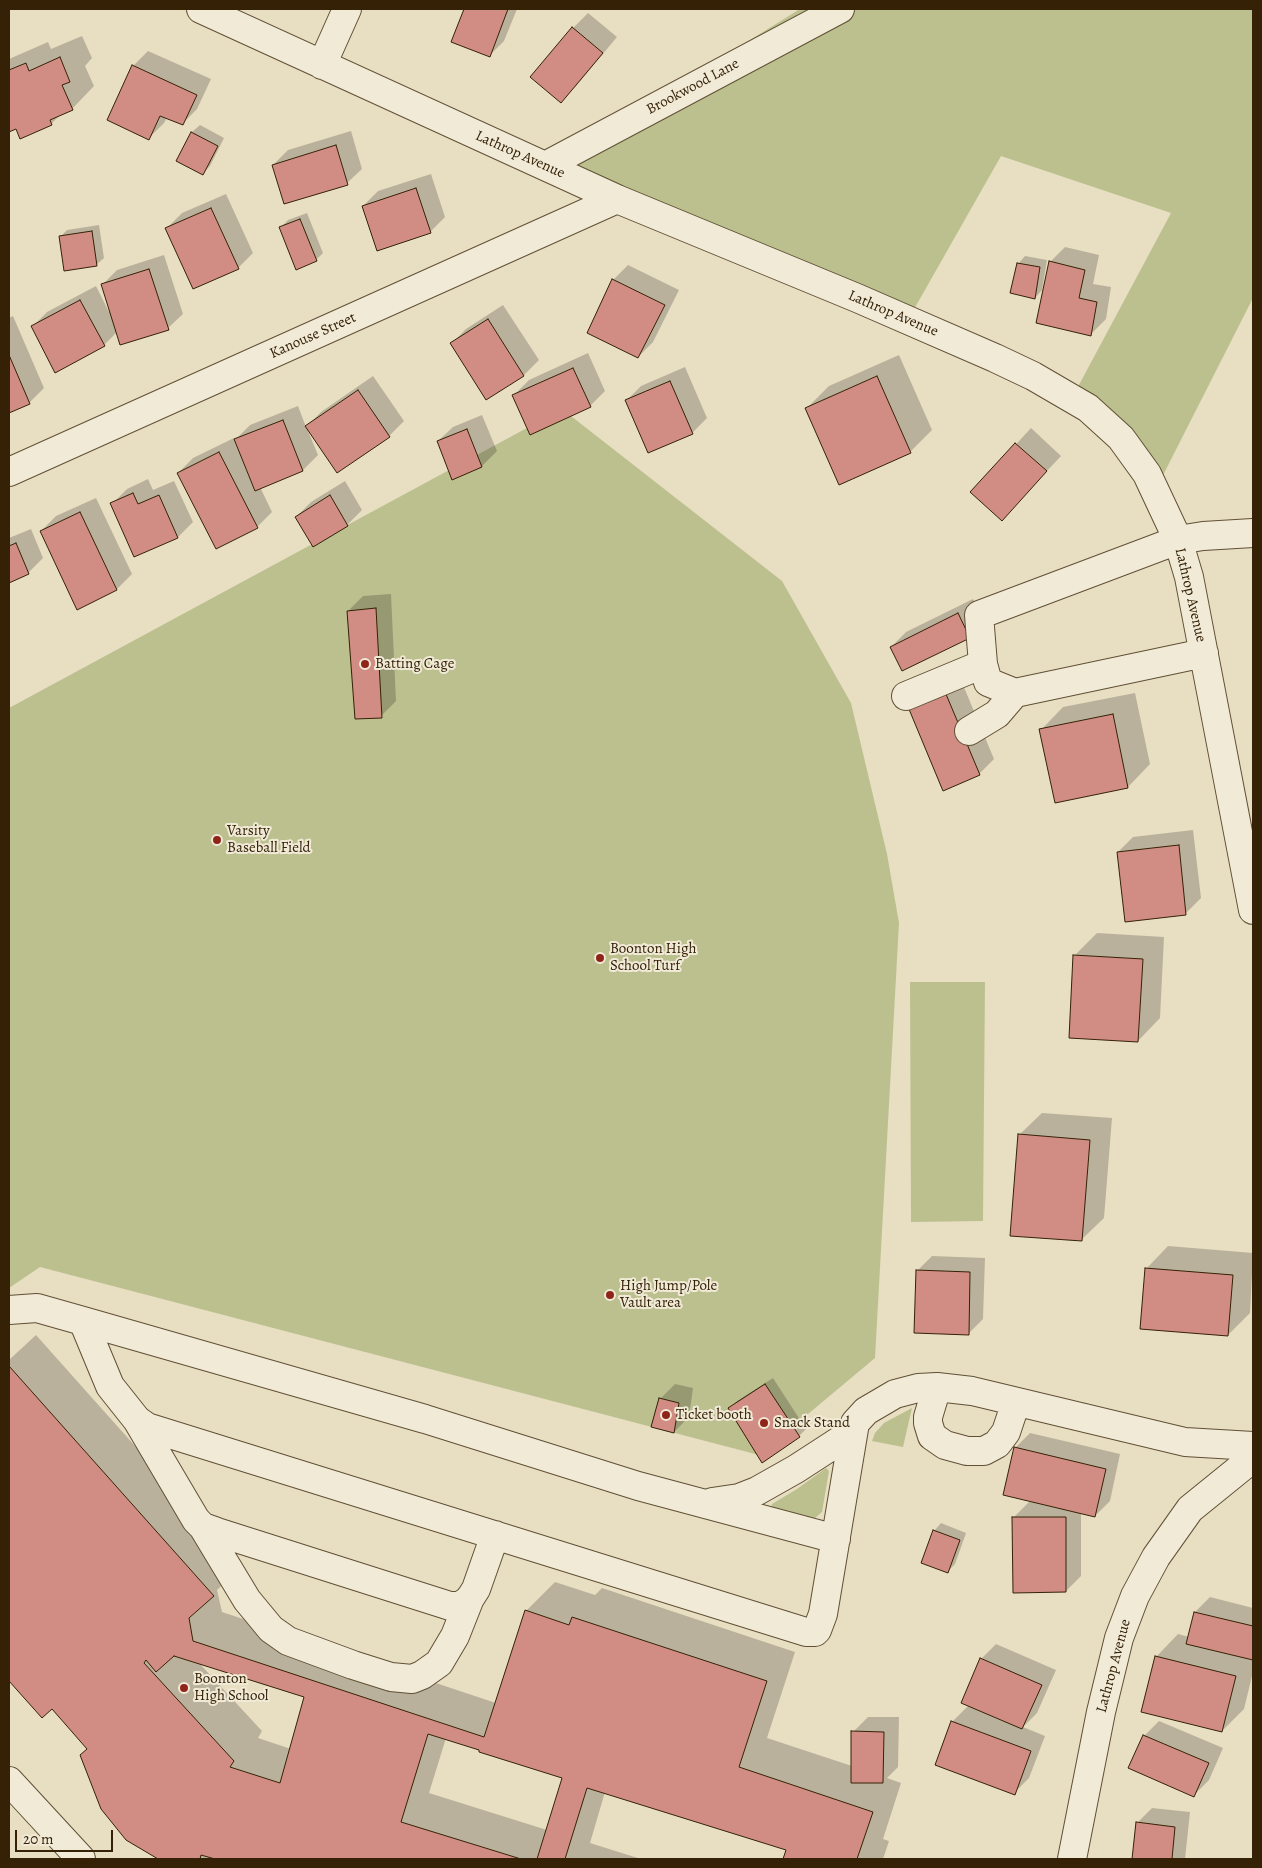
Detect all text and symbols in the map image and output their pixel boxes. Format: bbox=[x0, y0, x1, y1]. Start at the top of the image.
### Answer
street label: Brookwood Lane bbox=[643, 55, 743, 119]
street label: Lathrop Avenue bbox=[472, 127, 568, 183]
street label: Lathrop Avenue bbox=[845, 287, 941, 341]
street label: Kanouse Street bbox=[267, 309, 359, 363]
street label: Lathrop Avenue bbox=[1170, 546, 1210, 644]
place label: Batting Cage bbox=[375, 655, 454, 673]
marker: Batting Cage bbox=[359, 658, 371, 670]
place label: Varsity Baseball Field bbox=[227, 822, 311, 857]
marker: Varsity Baseball Field bbox=[211, 834, 223, 846]
place label: Boonton High School Turf bbox=[610, 940, 696, 975]
marker: Boonton High School Turf bbox=[594, 952, 606, 964]
place label: High Jump/Pole Vault area bbox=[620, 1277, 717, 1312]
marker: High Jump/Pole Vault area bbox=[604, 1289, 616, 1301]
place label: Ticket booth bbox=[676, 1406, 752, 1424]
marker: Ticket booth bbox=[660, 1409, 672, 1421]
place label: Snack Stand bbox=[774, 1414, 850, 1432]
marker: Snack Stand bbox=[758, 1417, 770, 1429]
street label: Lathrop Avenue bbox=[1093, 1617, 1135, 1715]
place label: Boonton High School bbox=[194, 1670, 269, 1705]
marker: Boonton High School bbox=[178, 1682, 190, 1694]
scale bar bbox=[18, 1820, 115, 1852]
text: 20 m bbox=[23, 1829, 54, 1849]

